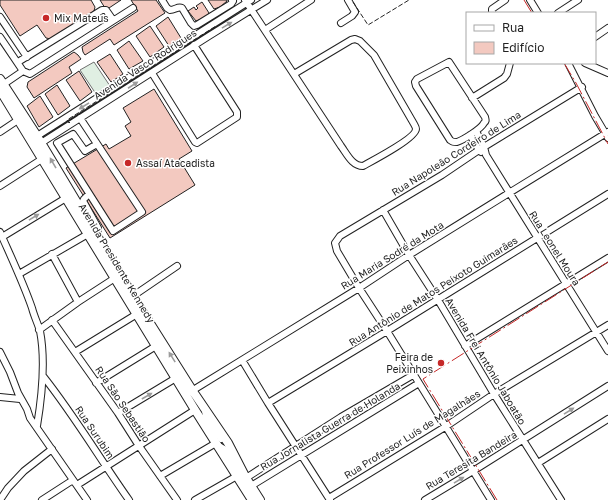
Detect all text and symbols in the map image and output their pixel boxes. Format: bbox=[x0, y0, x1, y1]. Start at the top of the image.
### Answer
place label: Mix Mateus bbox=[54, 12, 109, 24]
legend bbox=[466, 12, 596, 64]
marker: Mix Mateus bbox=[41, 13, 51, 23]
text: Rua bbox=[502, 20, 524, 35]
one-way arrow bbox=[221, 21, 233, 28]
street label: Avenida Vasco Rodrigues bbox=[91, 26, 199, 102]
text: Edifício bbox=[502, 40, 544, 55]
one-way arrow bbox=[127, 81, 139, 88]
one-way arrow bbox=[79, 102, 89, 110]
street label: Rua Napoleão Cordeiro de Lima bbox=[389, 108, 523, 198]
one-way arrow bbox=[49, 157, 56, 169]
place label: Assaí Atacadista bbox=[136, 157, 215, 169]
marker: Assaí Atacadista bbox=[123, 158, 133, 168]
street label: Avenida Presidente Kennedy bbox=[77, 201, 158, 325]
street label: Rua Leonel Moura bbox=[527, 208, 583, 288]
one-way arrow bbox=[28, 214, 40, 221]
street label: Rua Maria Sodré da Mota bbox=[338, 218, 446, 292]
street label: Rua Antônio de Matos Peixoto Guimarães bbox=[346, 234, 520, 348]
street label: Avenida Frei Antônio Jaboatão bbox=[443, 295, 529, 427]
one-way arrow bbox=[168, 351, 175, 363]
place label: Feira de Peixinhos bbox=[386, 351, 433, 375]
marker: Feira de Peixinhos bbox=[436, 358, 446, 368]
street label: Rua São Sebastião bbox=[93, 364, 153, 444]
street label: Rua Jornalista Guerra de Holanda bbox=[258, 379, 402, 473]
street label: Rua Professor Luís de Magalhães bbox=[342, 387, 482, 481]
one-way arrow bbox=[141, 392, 153, 399]
street label: Rua Surubim bbox=[73, 403, 117, 461]
one-way arrow bbox=[564, 407, 574, 415]
street label: Rua Teresita Bandeira bbox=[423, 428, 519, 492]
one-way arrow bbox=[453, 477, 465, 484]

